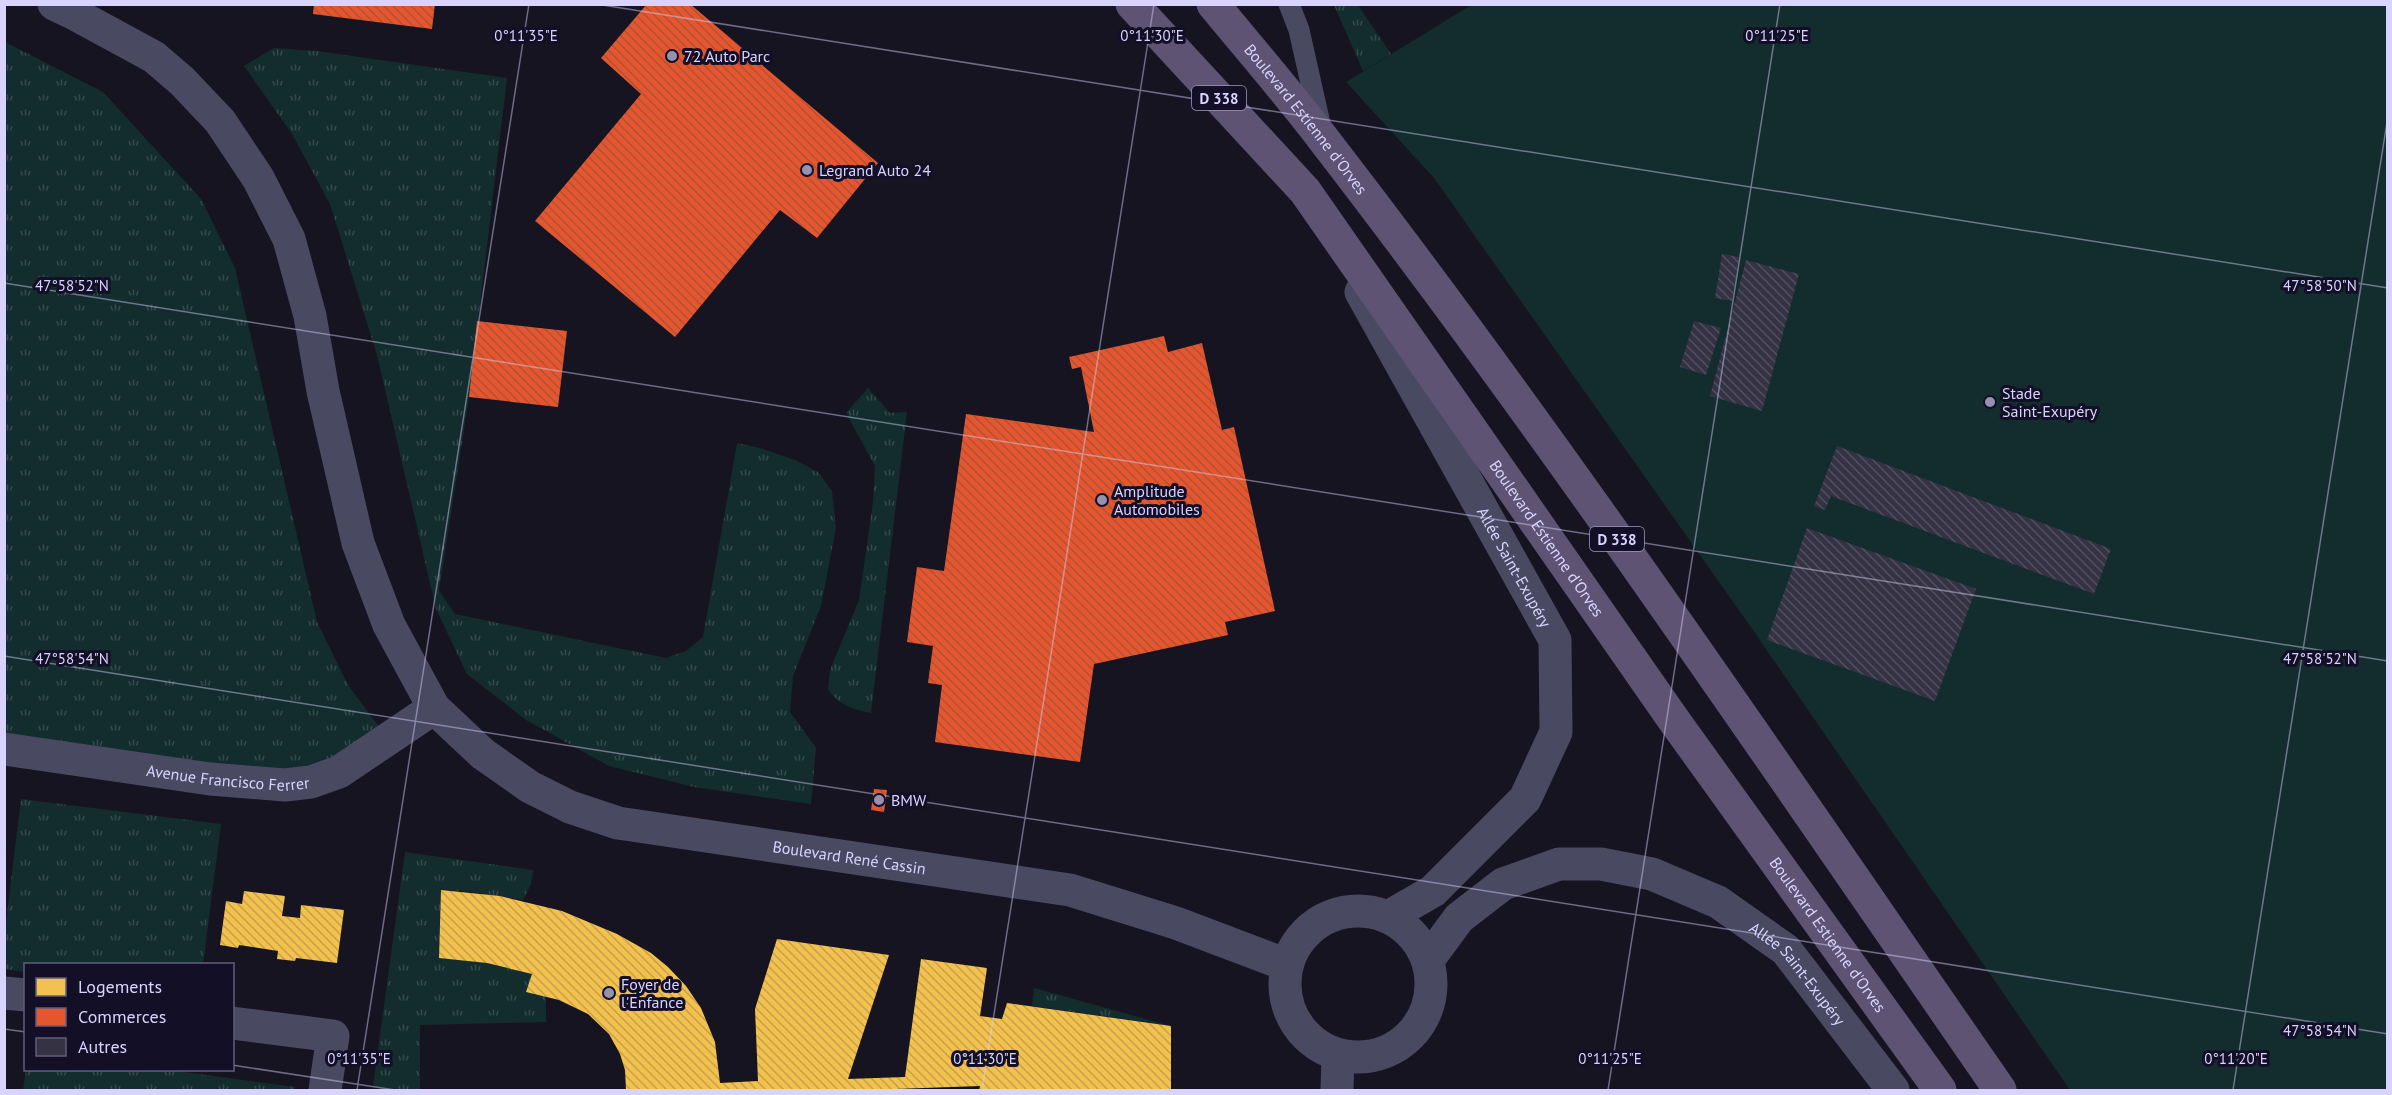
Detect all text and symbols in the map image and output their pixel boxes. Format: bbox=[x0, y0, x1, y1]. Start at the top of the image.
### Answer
text: 0°11'35"E bbox=[494, 26, 558, 45]
text: 0°11'30"E bbox=[1120, 26, 1184, 45]
text: 0°11'25"E bbox=[1745, 26, 1809, 45]
street label: Boulevard Estienne d'Orves bbox=[1240, 40, 1372, 198]
place label: 72 Auto Parc bbox=[684, 46, 770, 66]
marker: 72 Auto Parc bbox=[665, 49, 679, 63]
road number: D 338 bbox=[1192, 86, 1246, 110]
place label: Legrand Auto 24 bbox=[819, 160, 931, 180]
marker: Legrand Auto 24 bbox=[800, 163, 814, 177]
text: 47°58'52"N bbox=[35, 276, 109, 295]
text: 47°58'50"N bbox=[2283, 276, 2357, 295]
place label: Stade Saint-Exupéry bbox=[2002, 383, 2098, 421]
marker: Stade Saint-Exupéry bbox=[1983, 395, 1997, 409]
street label: Boulevard Estienne d'Orves bbox=[1485, 456, 1609, 621]
place label: Amplitude Automobiles bbox=[1114, 481, 1200, 519]
marker: Amplitude Automobiles bbox=[1095, 493, 1109, 507]
street label: Allée Saint-Exupéry bbox=[1473, 504, 1556, 631]
road number: D 338 bbox=[1590, 527, 1644, 551]
text: 47°58'54"N bbox=[35, 649, 109, 668]
text: 47°58'52"N bbox=[2283, 649, 2357, 668]
street label: Avenue Francisco Ferrer bbox=[145, 760, 311, 795]
place label: BMW bbox=[891, 790, 927, 810]
marker: BMW bbox=[872, 793, 886, 807]
street label: Boulevard René Cassin bbox=[771, 836, 927, 879]
street label: Boulevard Estienne d'Orves bbox=[1766, 853, 1891, 1016]
street label: Allée Saint-Exupéry bbox=[1746, 917, 1850, 1030]
legend bbox=[24, 963, 234, 1071]
place label: Foyer de l'Enfance bbox=[621, 974, 683, 1012]
text: Logements bbox=[78, 975, 162, 998]
marker: Foyer de l'Enfance bbox=[602, 986, 616, 1000]
text: Commerces bbox=[78, 1005, 166, 1028]
text: 47°58'54"N bbox=[2283, 1021, 2357, 1040]
text: Autres bbox=[78, 1035, 127, 1058]
text: 0°11'35"E bbox=[327, 1049, 391, 1068]
text: 0°11'30"E bbox=[953, 1049, 1017, 1068]
text: 0°11'25"E bbox=[1578, 1049, 1642, 1068]
text: 0°11'20"E bbox=[2204, 1049, 2268, 1068]

